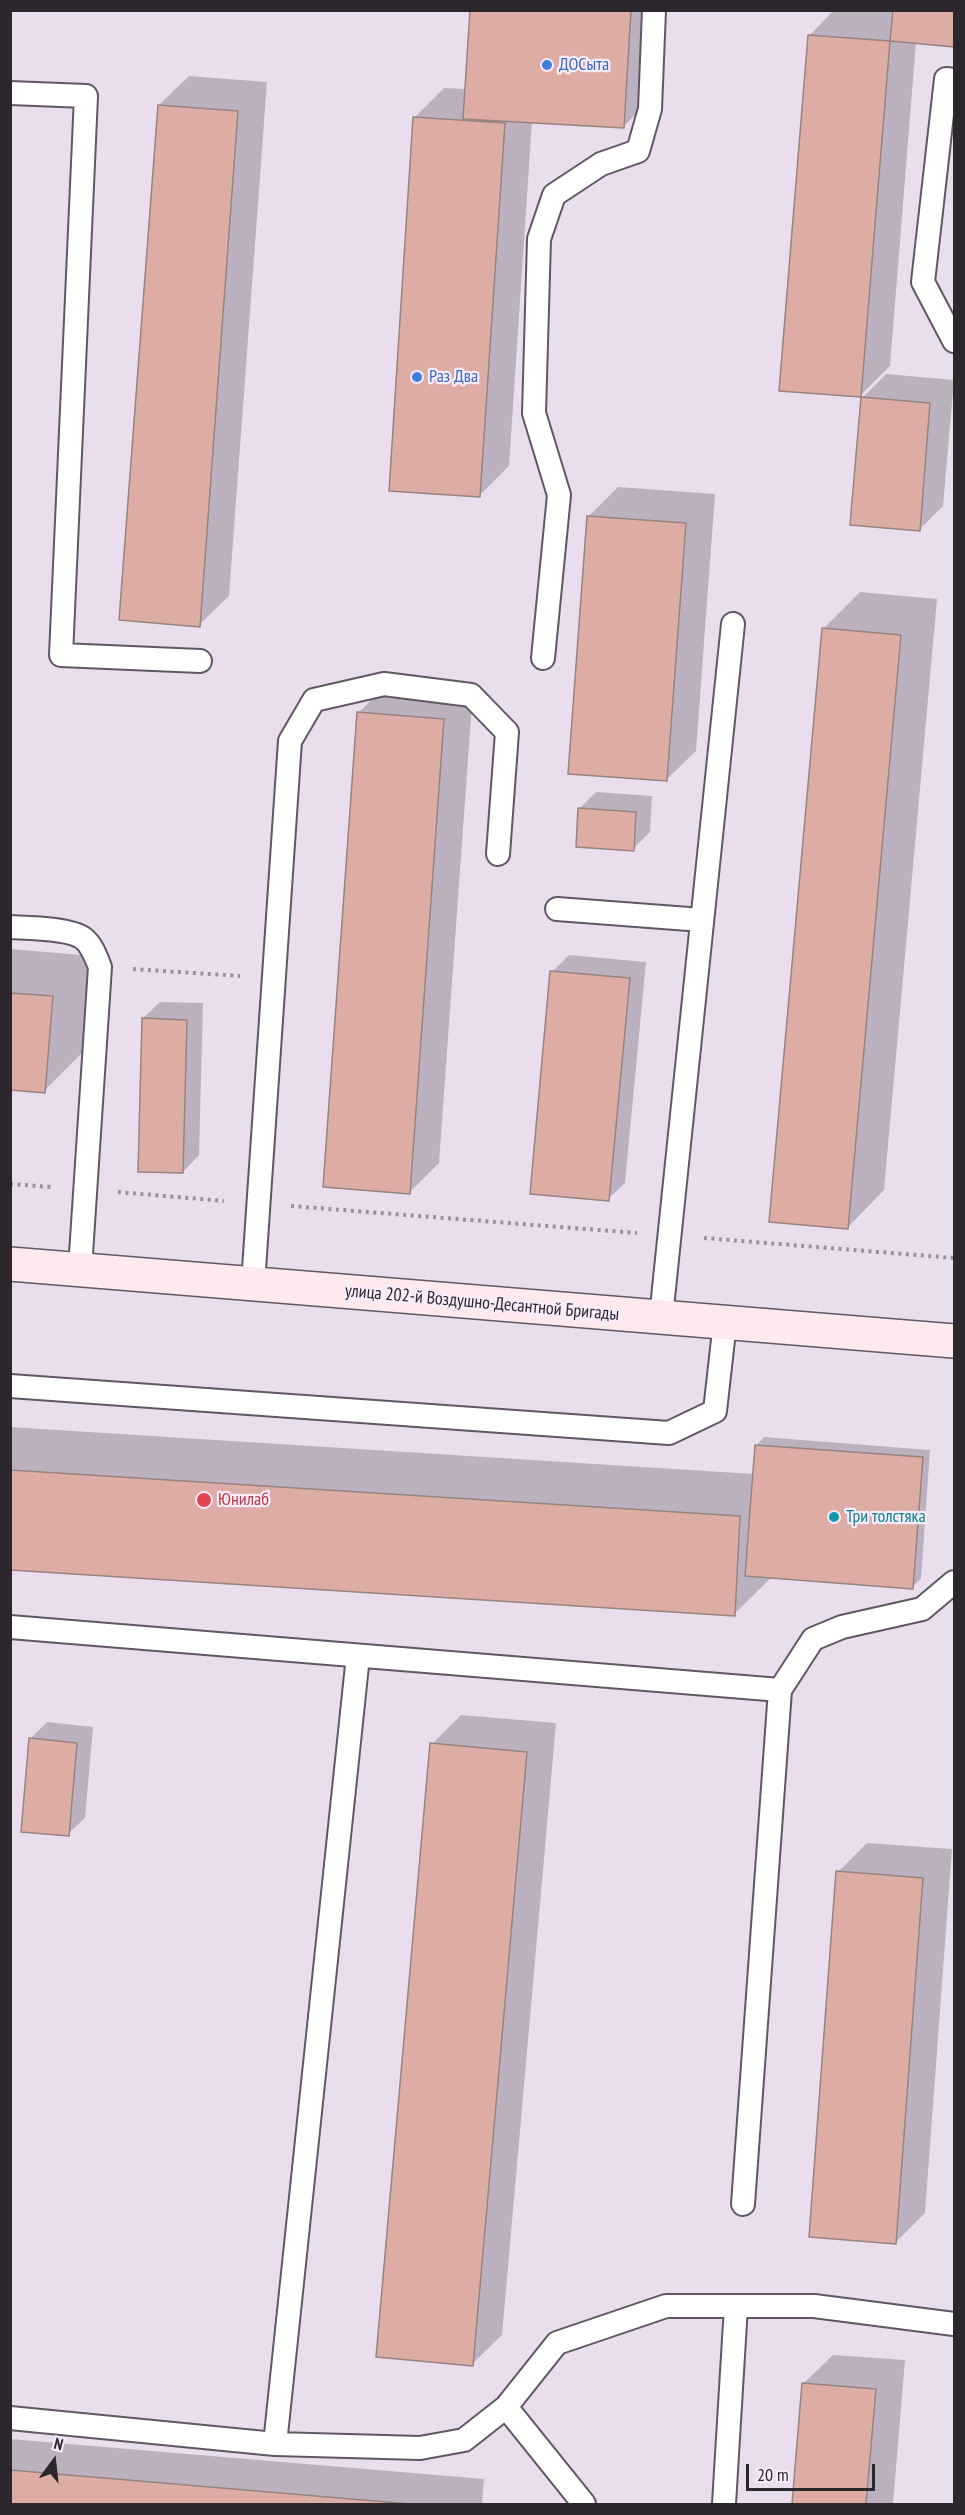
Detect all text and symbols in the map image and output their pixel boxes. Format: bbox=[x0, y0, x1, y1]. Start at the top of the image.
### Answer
place label: ДОСыта bbox=[559, 54, 609, 76]
marker: ДОСыта bbox=[540, 58, 554, 72]
place label: Раз Два bbox=[429, 366, 478, 388]
marker: Раз Два bbox=[410, 370, 424, 384]
street label: улица 202-й Воздушно-Десантной Бригады bbox=[344, 1280, 620, 1326]
place label: Юнилаб bbox=[218, 1489, 269, 1511]
marker: Юнилаб bbox=[195, 1491, 213, 1509]
place label: Три толстяка bbox=[846, 1506, 926, 1528]
marker: Три толстяка bbox=[827, 1510, 841, 1524]
north arrow bbox=[24, 2431, 84, 2491]
text: N bbox=[52, 2433, 65, 2454]
scale bar bbox=[749, 2452, 878, 2490]
text: 20 m bbox=[757, 2463, 789, 2486]

